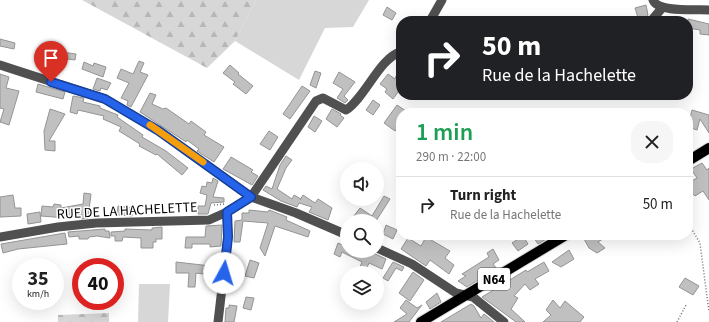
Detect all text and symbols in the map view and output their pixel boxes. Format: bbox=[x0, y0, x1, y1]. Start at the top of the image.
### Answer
text: 50 m bbox=[482, 26, 541, 66]
icon: right bbox=[416, 32, 468, 84]
pin bbox=[34, 41, 68, 82]
icon: arrive bbox=[40, 47, 62, 69]
text: Rue de la Hachelette bbox=[482, 63, 636, 88]
text: 1 min bbox=[416, 115, 473, 150]
button: close bbox=[631, 121, 673, 163]
text: 290 m · 22:00 bbox=[416, 148, 486, 166]
map controls bbox=[340, 162, 384, 310]
button: sound bbox=[340, 162, 384, 206]
text: Turn right bbox=[450, 185, 516, 206]
icon: right bbox=[416, 194, 438, 216]
text: 50 m bbox=[643, 194, 673, 215]
street label: RUE DE LA HACHELETTE bbox=[56, 197, 198, 225]
text: Rue de la Hachelette bbox=[450, 206, 561, 224]
button: search bbox=[340, 214, 384, 258]
position arrow bbox=[203, 252, 245, 294]
speed limit sign: 40 bbox=[72, 258, 124, 310]
text: 35 bbox=[27, 265, 49, 293]
button: layers bbox=[340, 266, 384, 310]
road number: N64 bbox=[478, 268, 510, 290]
text: km/h bbox=[27, 287, 49, 301]

